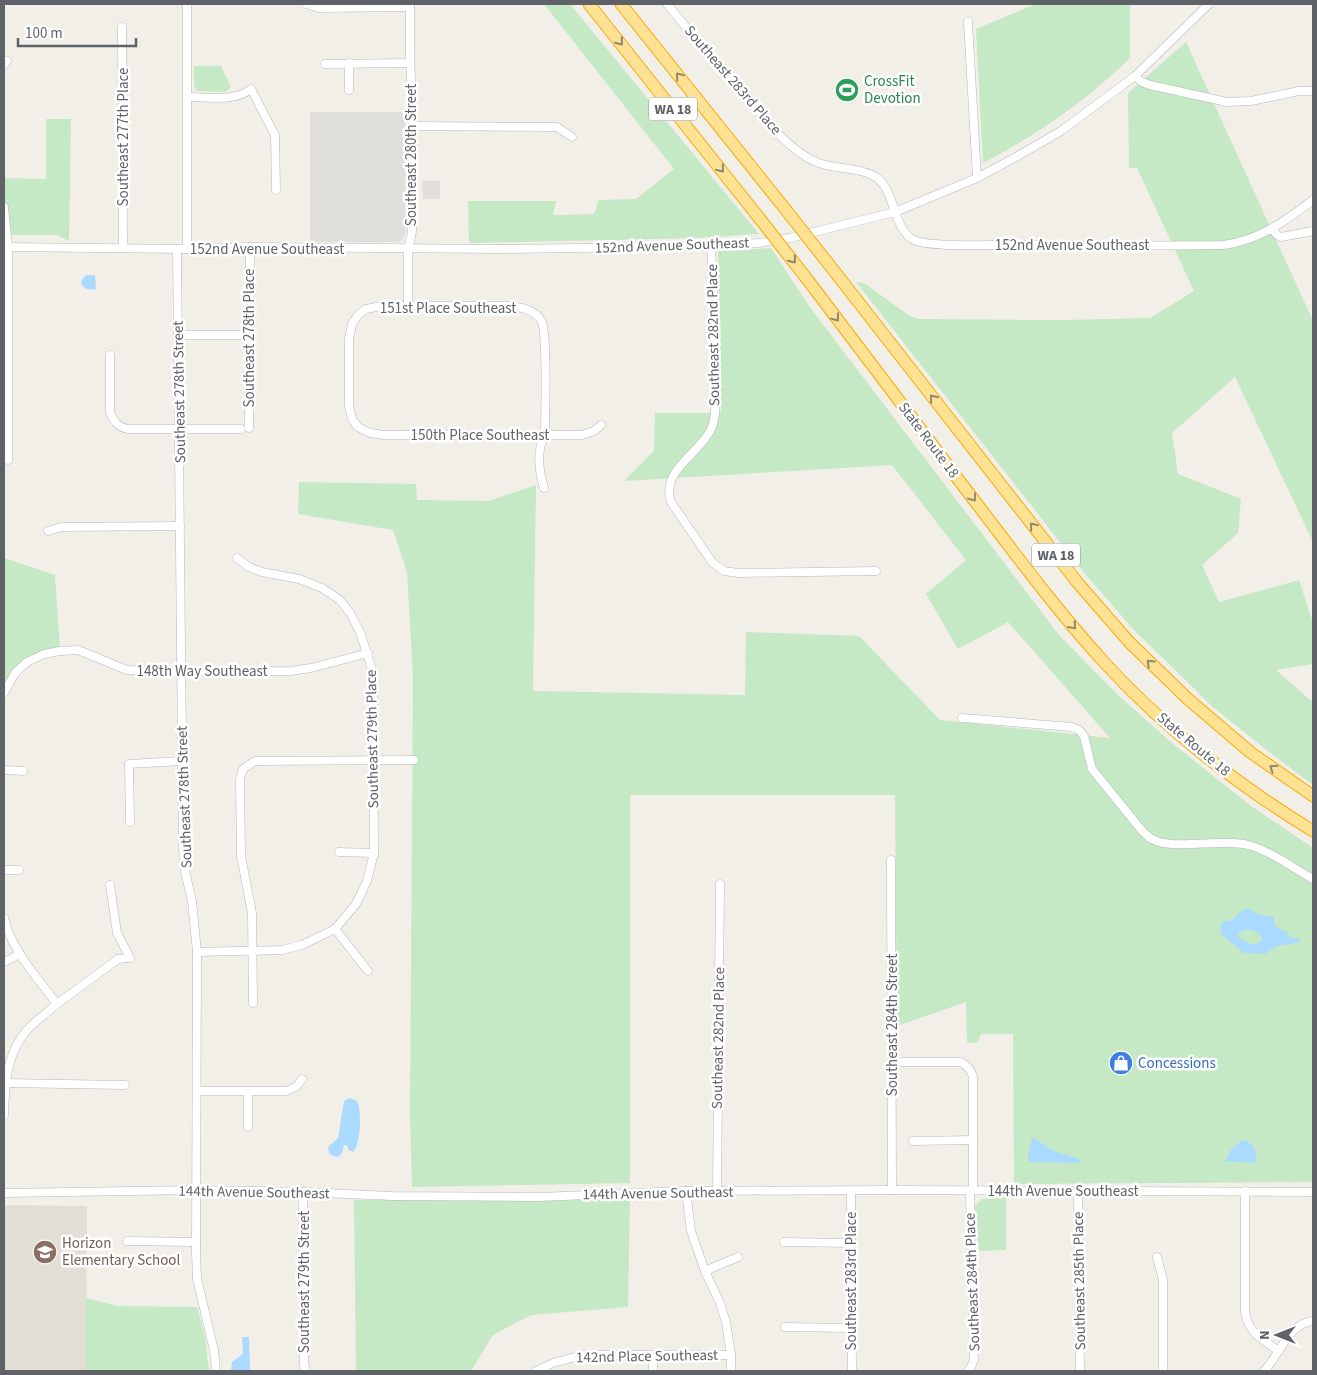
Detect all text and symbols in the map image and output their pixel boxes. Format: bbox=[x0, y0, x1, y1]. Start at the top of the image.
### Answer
scale bar bbox=[18, 15, 135, 47]
street label: Southeast 283rd Place bbox=[679, 21, 786, 140]
text: 100 m bbox=[25, 23, 63, 44]
one-way arrow bbox=[614, 36, 622, 45]
street label: Southeast 277th Place bbox=[113, 68, 134, 206]
place label: CrossFit Devotion bbox=[864, 71, 921, 109]
one-way arrow bbox=[677, 73, 685, 82]
sports icon: CrossFit Devotion bbox=[834, 77, 860, 103]
street label: Southeast 280th Street bbox=[401, 84, 422, 226]
road number: WA 18 bbox=[649, 98, 697, 120]
one-way arrow bbox=[715, 163, 723, 172]
street label: 152nd Avenue Southeast bbox=[594, 232, 750, 259]
street label: 152nd Avenue Southeast bbox=[995, 235, 1149, 256]
street label: 152nd Avenue Southeast bbox=[190, 239, 344, 260]
one-way arrow bbox=[787, 254, 795, 263]
street label: Southeast 282nd Place bbox=[702, 264, 725, 406]
street label: Southeast 278th Place bbox=[239, 269, 260, 407]
street label: 151st Place Southeast bbox=[380, 298, 516, 319]
one-way arrow bbox=[831, 312, 839, 321]
street label: Southeast 278th Street bbox=[168, 321, 191, 463]
one-way arrow bbox=[931, 395, 939, 404]
street label: State Route 18 bbox=[893, 398, 964, 483]
street label: 150th Place Southeast bbox=[411, 425, 549, 446]
one-way arrow bbox=[967, 492, 976, 502]
one-way arrow bbox=[1030, 522, 1039, 532]
road number: WA 18 bbox=[1032, 544, 1080, 566]
one-way arrow bbox=[1067, 621, 1076, 630]
one-way arrow bbox=[1147, 659, 1156, 668]
street label: 148th Way Southeast bbox=[136, 661, 268, 682]
street label: Southeast 279th Place bbox=[361, 669, 384, 809]
street label: State Route 18 bbox=[1152, 707, 1235, 781]
street label: Southeast 278th Street bbox=[172, 725, 197, 869]
one-way arrow bbox=[1269, 765, 1279, 774]
street label: Southeast 284th Street bbox=[882, 954, 903, 1096]
street label: Southeast 282nd Place bbox=[707, 967, 730, 1109]
shop icon: Concessions bbox=[1108, 1050, 1134, 1076]
place label: Concessions bbox=[1138, 1053, 1216, 1074]
street label: 144th Avenue Southeast bbox=[178, 1181, 330, 1204]
street label: 144th Avenue Southeast bbox=[987, 1181, 1139, 1202]
street label: 144th Avenue Southeast bbox=[582, 1182, 734, 1205]
street label: Southeast 279th Street bbox=[294, 1211, 315, 1353]
street label: Southeast 285th Place bbox=[1068, 1211, 1091, 1351]
street label: Southeast 283rd Place bbox=[841, 1212, 862, 1350]
street label: Southeast 284th Place bbox=[960, 1212, 985, 1352]
place label: Horizon Elementary School bbox=[62, 1233, 180, 1271]
school or university icon: Horizon Elementary School bbox=[32, 1239, 58, 1265]
north arrow bbox=[1252, 1310, 1302, 1360]
text: N bbox=[1255, 1330, 1275, 1340]
street label: 142nd Place Southeast bbox=[576, 1345, 718, 1368]

